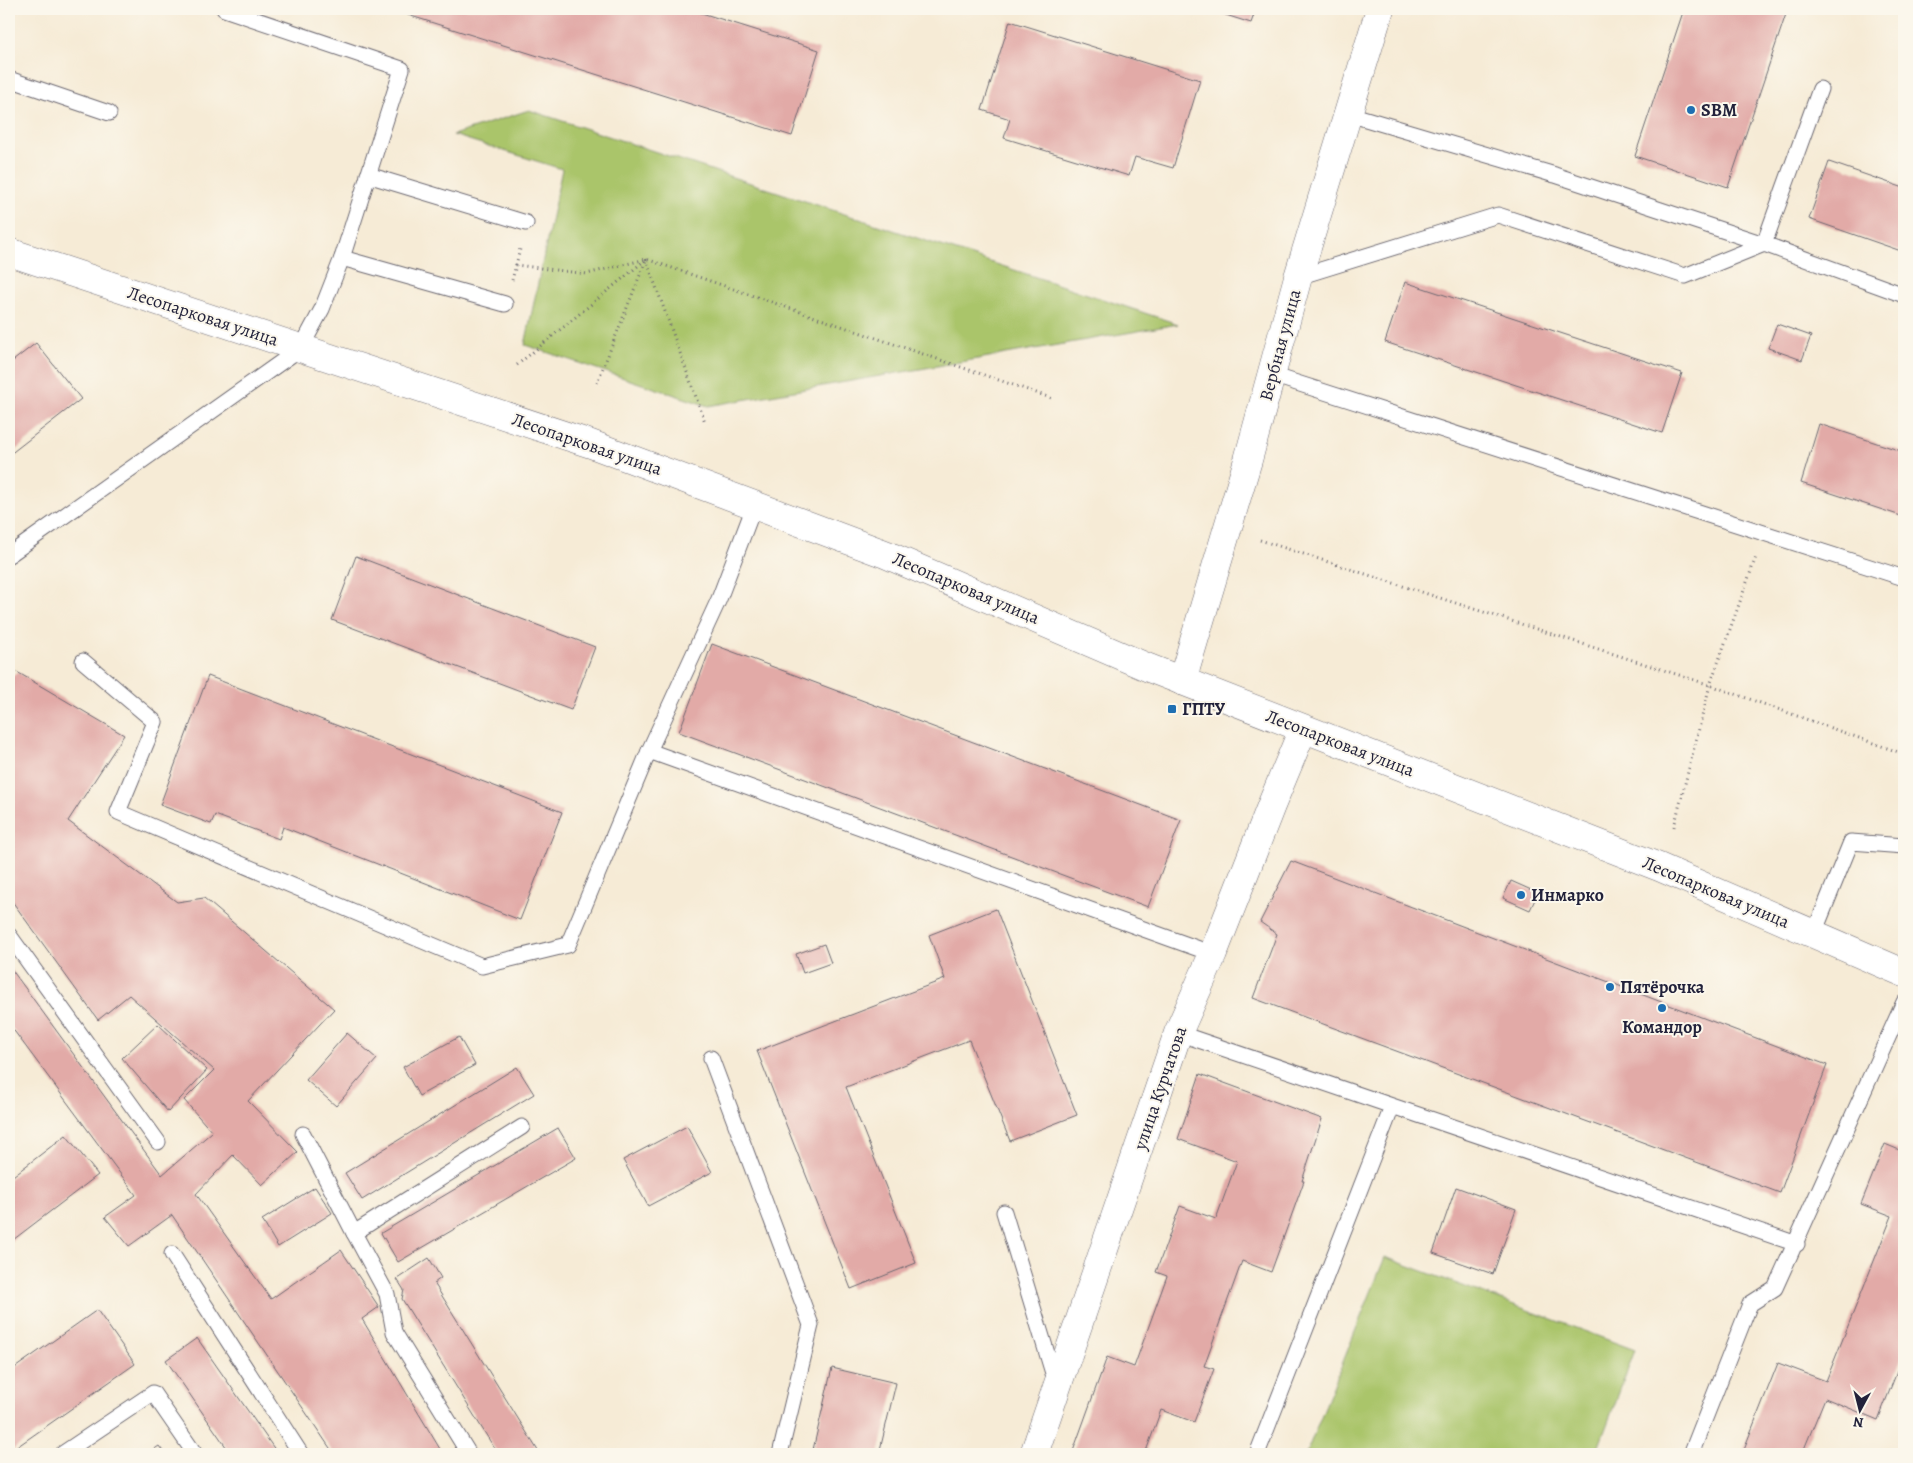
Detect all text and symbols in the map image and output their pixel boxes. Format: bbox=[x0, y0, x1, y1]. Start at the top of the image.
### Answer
place label: SBM bbox=[1701, 98, 1737, 122]
marker: SBM bbox=[1685, 104, 1697, 116]
street label: Лесопарковая улица bbox=[124, 280, 282, 352]
street label: Вербная улица bbox=[1254, 286, 1307, 403]
street label: Лесопарковая улица bbox=[509, 407, 666, 481]
street label: Лесопарковая улица bbox=[889, 546, 1044, 630]
place label: ГПТУ bbox=[1182, 697, 1225, 721]
marker: ГПТУ bbox=[1166, 703, 1178, 715]
street label: Лесопарковая улица bbox=[1262, 704, 1418, 783]
street label: Лесопарковая улица bbox=[1639, 850, 1794, 934]
place label: Инмарко bbox=[1531, 883, 1604, 907]
marker: Инмарко bbox=[1515, 889, 1527, 901]
place label: Пятёрочка bbox=[1620, 975, 1705, 999]
marker: Пятёрочка bbox=[1604, 981, 1616, 993]
marker: Командор bbox=[1656, 1002, 1668, 1014]
place label: Командор bbox=[1622, 1015, 1702, 1039]
street label: улица Курчатова bbox=[1127, 1022, 1193, 1154]
north arrow bbox=[1836, 1386, 1886, 1436]
text: N bbox=[1852, 1412, 1865, 1432]

